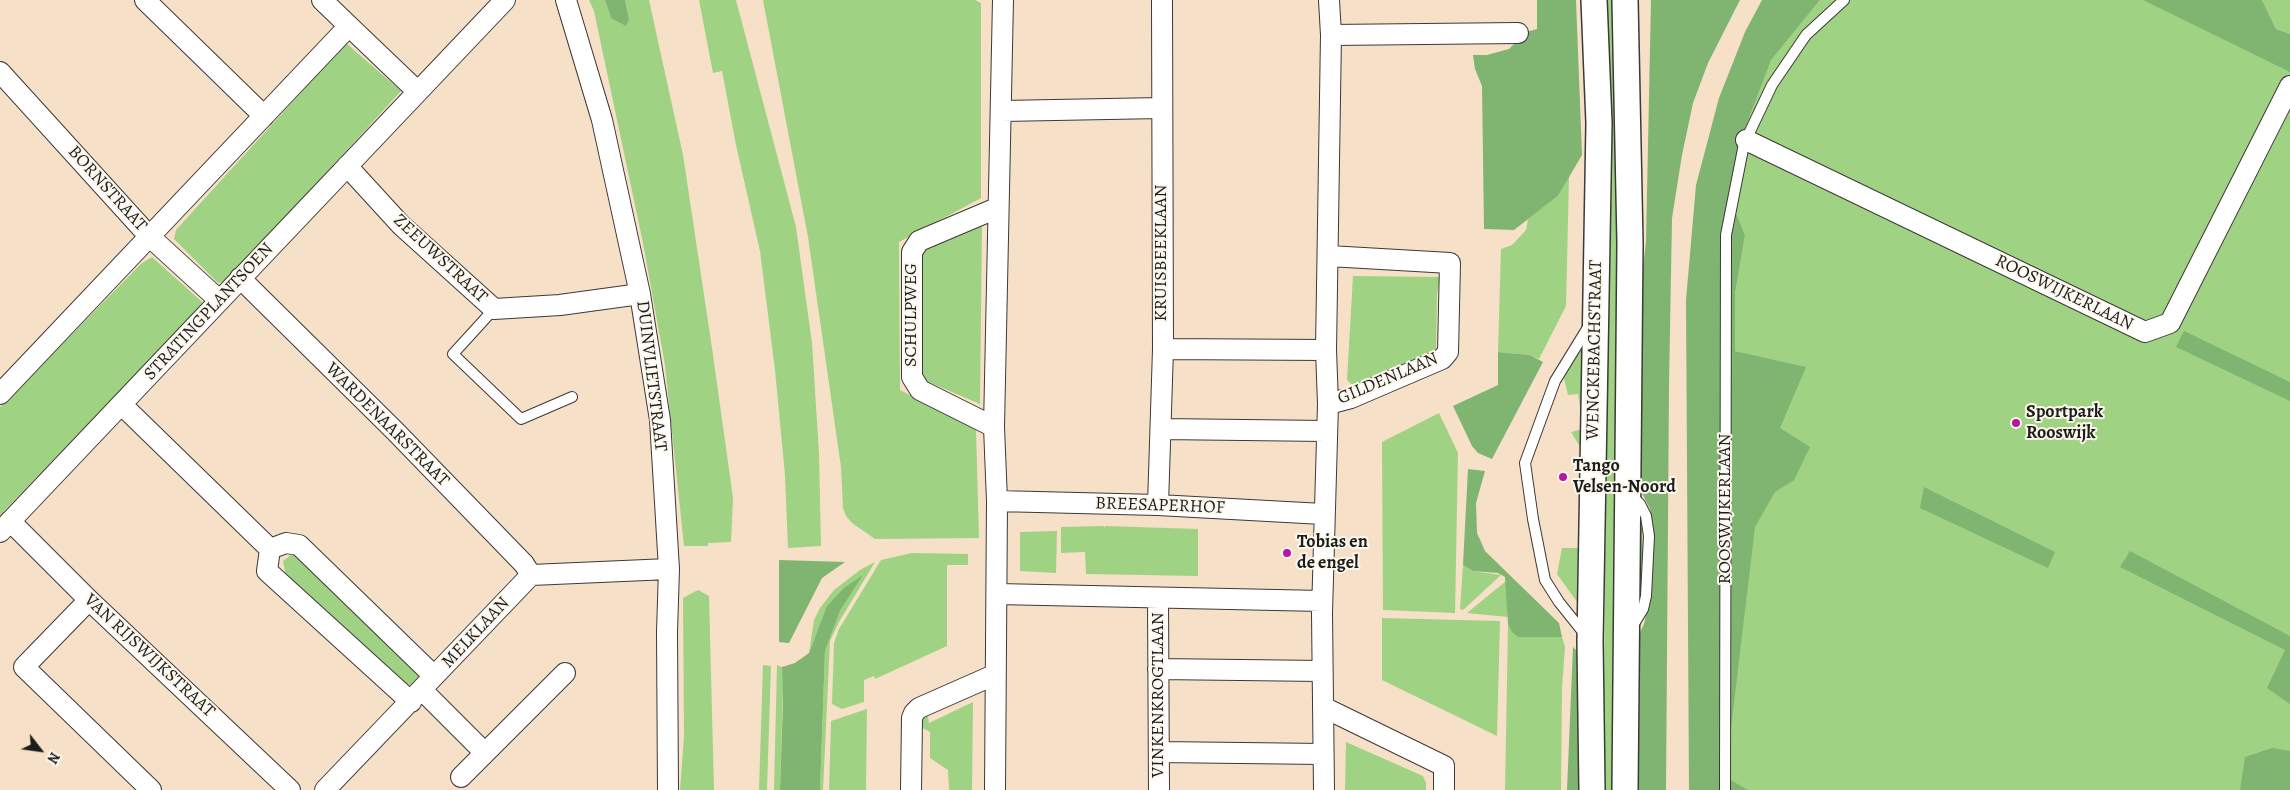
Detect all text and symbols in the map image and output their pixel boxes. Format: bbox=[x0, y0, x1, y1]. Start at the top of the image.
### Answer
street label: BORNSTRAAT bbox=[63, 142, 151, 236]
street label: KRUISBEEKLAAN bbox=[1151, 184, 1173, 322]
street label: ZEEUWSTRAAT bbox=[388, 210, 492, 308]
street label: STRATINGPLANTSOEN bbox=[140, 239, 278, 385]
street label: ROOSWIJKERLAAN bbox=[1992, 250, 2136, 336]
street label: WENCKEBACHSTRAAT bbox=[1583, 260, 1607, 440]
street label: SCHULPWEG bbox=[901, 263, 923, 367]
street label: DUINVLIETSTRAAT bbox=[631, 299, 671, 453]
street label: GILDENLAAN bbox=[1335, 348, 1441, 410]
street label: WARDENAARSTRAAT bbox=[321, 359, 453, 491]
place label: Sportpark Rooswijk bbox=[2026, 402, 2103, 444]
marker: Sportpark Rooswijk bbox=[2010, 417, 2022, 429]
street label: ROOSWIJKERLAAN bbox=[1715, 434, 1737, 584]
place label: Tango Velsen-Noord bbox=[1573, 456, 1676, 498]
marker: Tango Velsen-Noord bbox=[1557, 471, 1569, 483]
street label: BREESAPERHOF bbox=[1095, 493, 1225, 519]
place label: Tobias en de engel bbox=[1297, 532, 1368, 574]
marker: Tobias en de engel bbox=[1281, 547, 1293, 559]
street label: VAN RIJSWIJKSTRAAT bbox=[79, 590, 219, 722]
street label: MELKLAAN bbox=[438, 593, 514, 673]
street label: VINKENKROGTLAAN bbox=[1148, 612, 1170, 778]
north arrow bbox=[15, 725, 65, 775]
text: N bbox=[43, 749, 64, 767]

